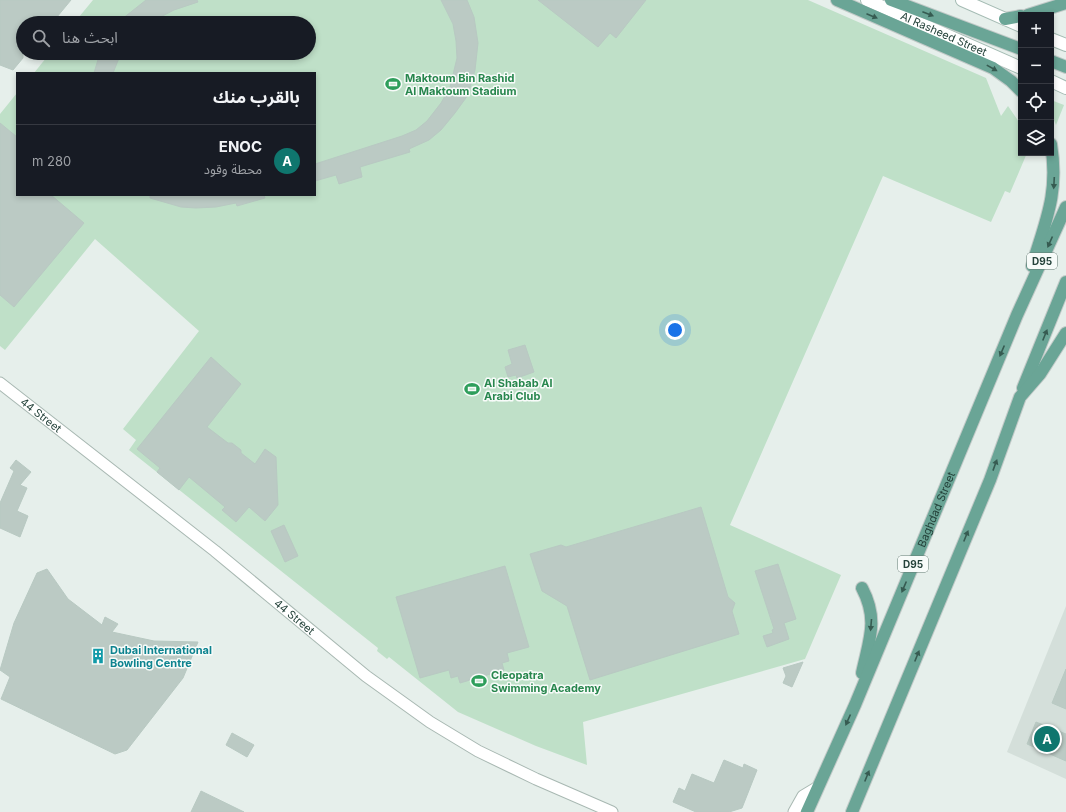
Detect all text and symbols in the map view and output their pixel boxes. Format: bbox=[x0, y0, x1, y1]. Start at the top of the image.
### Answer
street label: Al Rasheed Street bbox=[899, 9, 989, 59]
one-way arrow bbox=[922, 11, 934, 17]
map controls bbox=[1018, 12, 1054, 156]
button: + bbox=[1018, 12, 1054, 48]
one-way arrow bbox=[867, 13, 878, 19]
search box bbox=[16, 16, 316, 60]
icon: search bbox=[30, 27, 52, 49]
text: ابحث هنا bbox=[62, 28, 118, 47]
button: − bbox=[1018, 48, 1054, 84]
one-way arrow bbox=[986, 64, 998, 71]
place label: Maktoum Bin Rashid Al Maktoum Stadium bbox=[405, 71, 516, 98]
sports icon: Maktoum Bin Rashid Al Maktoum Stadium bbox=[384, 75, 402, 93]
button: locate bbox=[1018, 84, 1054, 120]
text: بالقرب منك bbox=[213, 87, 300, 107]
button: layers bbox=[1018, 120, 1054, 156]
text: ENOC bbox=[219, 137, 262, 156]
text: 280 m bbox=[32, 153, 71, 169]
text: A bbox=[282, 153, 292, 169]
text: محطة وقود bbox=[204, 161, 262, 177]
one-way arrow bbox=[1050, 177, 1057, 189]
one-way arrow bbox=[1047, 237, 1053, 248]
road number: D95 bbox=[1027, 253, 1057, 269]
your location bbox=[665, 320, 685, 340]
one-way arrow bbox=[1042, 329, 1048, 340]
one-way arrow bbox=[999, 345, 1005, 357]
place label: Al Shabab Al Arabi Club bbox=[484, 376, 552, 403]
sports icon: Al Shabab Al Arabi Club bbox=[463, 380, 481, 398]
street label: 44 Street bbox=[18, 395, 65, 436]
one-way arrow bbox=[992, 459, 998, 471]
street label: Baghdad Street bbox=[914, 469, 958, 549]
one-way arrow bbox=[964, 529, 970, 541]
road number: D95 bbox=[898, 556, 928, 572]
one-way arrow bbox=[900, 581, 907, 593]
street label: 44 Street bbox=[271, 596, 318, 638]
one-way arrow bbox=[868, 619, 875, 631]
place label: Dubai International Bowling Centre bbox=[110, 643, 212, 670]
building icon: Dubai International Bowling Centre bbox=[89, 647, 107, 665]
one-way arrow bbox=[914, 649, 920, 661]
place label: Cleopatra Swimming Academy bbox=[491, 668, 601, 695]
sports icon: Cleopatra Swimming Academy bbox=[470, 672, 488, 690]
one-way arrow bbox=[845, 714, 851, 725]
pin: A bbox=[1034, 724, 1060, 754]
one-way arrow bbox=[865, 769, 871, 781]

